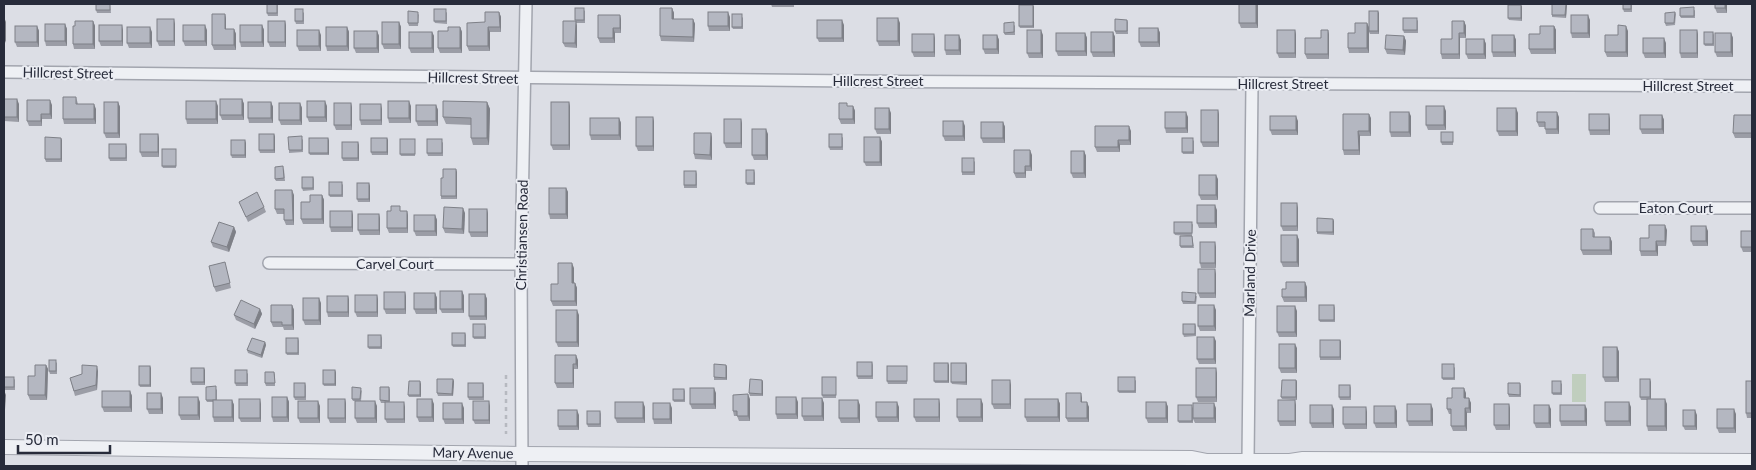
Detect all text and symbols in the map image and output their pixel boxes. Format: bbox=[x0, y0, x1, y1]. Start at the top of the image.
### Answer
street label: Hillcrest Street bbox=[22, 63, 114, 82]
street label: Hillcrest Street bbox=[427, 68, 519, 87]
street label: Hillcrest Street bbox=[833, 72, 923, 89]
street label: Hillcrest Street bbox=[1238, 75, 1328, 92]
street label: Hillcrest Street bbox=[1643, 77, 1733, 94]
street label: Christiansen Road bbox=[512, 179, 531, 291]
street label: Eaton Court bbox=[1639, 199, 1713, 216]
street label: Marland Drive bbox=[1240, 229, 1259, 317]
street label: Carvel Court bbox=[356, 255, 434, 272]
scale bar bbox=[18, 422, 110, 454]
text: 50 m bbox=[25, 430, 59, 448]
street label: Mary Avenue bbox=[432, 443, 514, 462]

